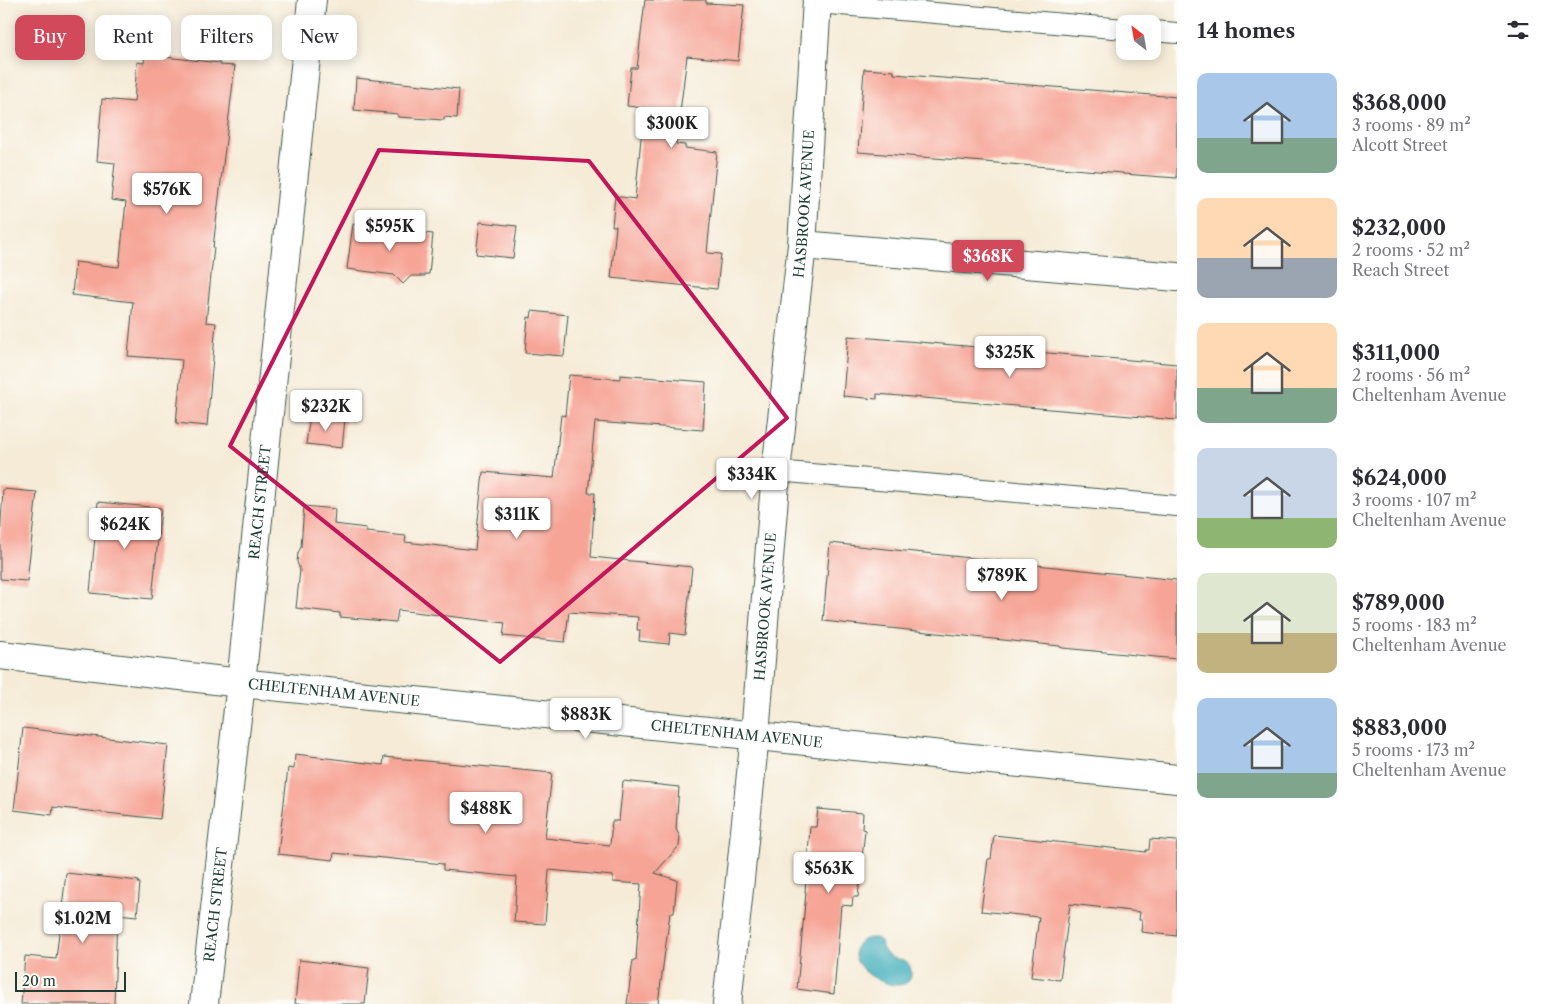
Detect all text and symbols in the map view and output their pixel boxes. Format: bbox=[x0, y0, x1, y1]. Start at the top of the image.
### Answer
chip: Buy bbox=[15, 15, 85, 60]
chip: Rent bbox=[95, 15, 171, 60]
chip: Filters bbox=[181, 15, 272, 60]
chip: New bbox=[282, 15, 357, 60]
north arrow bbox=[1116, 15, 1161, 60]
map controls bbox=[1116, 15, 1161, 60]
icon: filters bbox=[1504, 16, 1532, 44]
text: 14 homes bbox=[1197, 18, 1295, 43]
text: $368,000 bbox=[1352, 90, 1447, 115]
icon: home bbox=[1237, 93, 1297, 153]
pin: $300K bbox=[637, 106, 707, 149]
text: $300K bbox=[646, 113, 698, 133]
text: 3 rooms · 89 m² bbox=[1352, 115, 1471, 135]
street label: HASBROOK AVENUE bbox=[789, 129, 818, 279]
text: Alcott Street bbox=[1352, 135, 1448, 155]
pin: $576K bbox=[132, 172, 202, 215]
text: $576K bbox=[143, 179, 191, 199]
pin: $595K bbox=[355, 210, 425, 252]
text: $232,000 bbox=[1352, 215, 1446, 240]
text: $595K bbox=[366, 216, 414, 236]
icon: home bbox=[1237, 218, 1297, 278]
pin: $368K bbox=[953, 240, 1023, 282]
text: 2 rooms · 52 m² bbox=[1352, 240, 1470, 260]
text: $368K bbox=[963, 246, 1013, 266]
text: Reach Street bbox=[1352, 260, 1449, 280]
pin: $325K bbox=[975, 336, 1045, 378]
text: $311,000 bbox=[1352, 340, 1440, 365]
text: $325K bbox=[985, 342, 1035, 362]
icon: home bbox=[1237, 343, 1297, 403]
text: 2 rooms · 56 m² bbox=[1352, 365, 1470, 385]
text: Cheltenham Avenue bbox=[1352, 385, 1507, 405]
pin: $232K bbox=[291, 390, 361, 432]
text: $232K bbox=[301, 396, 351, 416]
street label: REACH STREET bbox=[245, 443, 275, 560]
pin: $334K bbox=[717, 458, 787, 500]
text: $334K bbox=[727, 464, 777, 484]
text: $624,000 bbox=[1352, 465, 1447, 490]
icon: home bbox=[1237, 468, 1297, 528]
text: 3 rooms · 107 m² bbox=[1352, 490, 1477, 510]
pin: $311K bbox=[482, 498, 552, 540]
text: $311K bbox=[494, 504, 540, 524]
pin: $624K bbox=[90, 508, 160, 550]
text: Cheltenham Avenue bbox=[1352, 510, 1507, 530]
text: $624K bbox=[100, 514, 150, 534]
street label: HASBROOK AVENUE bbox=[750, 532, 780, 682]
pin: $789K bbox=[967, 558, 1037, 601]
text: $789K bbox=[977, 565, 1027, 585]
text: $789,000 bbox=[1352, 590, 1445, 615]
icon: home bbox=[1237, 593, 1297, 653]
text: 5 rooms · 183 m² bbox=[1352, 615, 1477, 635]
text: Cheltenham Avenue bbox=[1352, 635, 1507, 655]
street label: CHELTENHAM AVENUE bbox=[247, 675, 421, 710]
pin: $883K bbox=[551, 698, 621, 740]
text: $883K bbox=[561, 704, 611, 724]
text: $883,000 bbox=[1352, 715, 1447, 740]
street label: CHELTENHAM AVENUE bbox=[650, 716, 824, 752]
icon: home bbox=[1237, 718, 1297, 778]
text: 5 rooms · 173 m² bbox=[1352, 740, 1475, 760]
text: Cheltenham Avenue bbox=[1352, 760, 1507, 780]
pin: $488K bbox=[451, 792, 521, 834]
text: $488K bbox=[461, 798, 511, 818]
street label: REACH STREET bbox=[200, 846, 231, 963]
pin: $563K bbox=[794, 852, 864, 894]
text: $563K bbox=[804, 858, 854, 878]
pin: $1.02M bbox=[42, 902, 124, 944]
text: $1.02M bbox=[54, 908, 112, 928]
scale bar bbox=[15, 969, 126, 992]
text: 20 m bbox=[22, 972, 56, 990]

